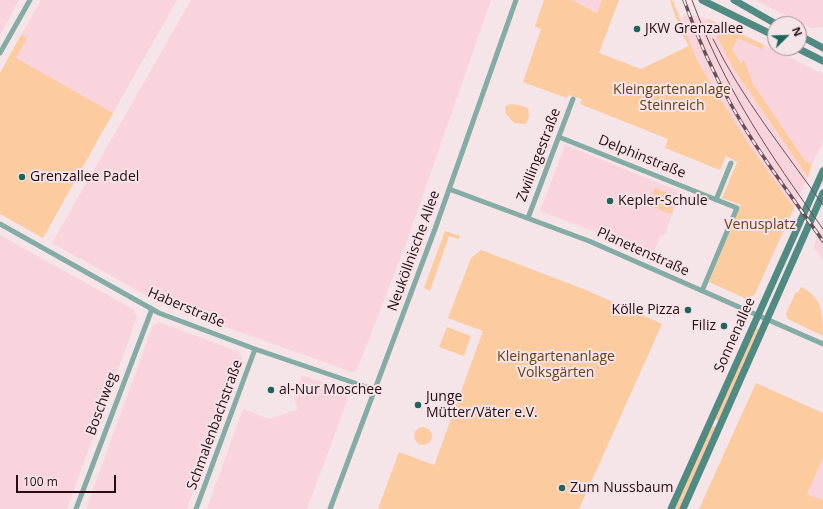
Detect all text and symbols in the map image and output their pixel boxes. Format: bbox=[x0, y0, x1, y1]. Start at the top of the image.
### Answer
north arrow bbox=[767, 16, 807, 56]
place label: JKW Grenzallee bbox=[645, 21, 743, 37]
marker: JKW Grenzallee bbox=[632, 24, 642, 34]
text: N bbox=[789, 24, 806, 39]
park label: Kleingartenanlage Steinreich bbox=[613, 82, 731, 114]
street label: Zwillingestraße bbox=[513, 106, 565, 204]
street label: Delphinstraße bbox=[596, 132, 688, 182]
place label: Grenzallee Padel bbox=[30, 169, 139, 185]
marker: Grenzallee Padel bbox=[17, 172, 27, 182]
street label: Neuköllnische Allee bbox=[384, 188, 444, 314]
place label: Kepler-Schule bbox=[618, 193, 708, 209]
marker: Kepler-Schule bbox=[605, 196, 615, 206]
park label: Venusplatz bbox=[724, 217, 796, 233]
street label: Planetenstraße bbox=[594, 224, 692, 280]
street label: Haberstraße bbox=[145, 284, 227, 332]
street label: Sonnenallee bbox=[711, 295, 759, 375]
place label: Kölle Pizza bbox=[612, 302, 680, 318]
marker: Kölle Pizza bbox=[683, 305, 693, 315]
place label: Filiz bbox=[692, 318, 716, 334]
marker: Filiz bbox=[719, 321, 729, 331]
park label: Kleingartenanlage Volksgärten bbox=[497, 349, 615, 382]
street label: Schmalenbachstraße bbox=[184, 358, 246, 492]
street label: Boschweg bbox=[83, 370, 121, 438]
place label: al-Nur Moschee bbox=[279, 382, 382, 398]
marker: al-Nur Moschee bbox=[266, 385, 276, 395]
place label: Junge Mütter/Väter e.V. bbox=[426, 389, 538, 422]
marker: Junge Mütter/Väter e.V. bbox=[413, 400, 423, 410]
scale bar bbox=[18, 467, 118, 493]
text: 100 m bbox=[23, 473, 58, 490]
place label: Zum Nussbaum bbox=[570, 480, 674, 496]
marker: Zum Nussbaum bbox=[557, 483, 567, 493]

